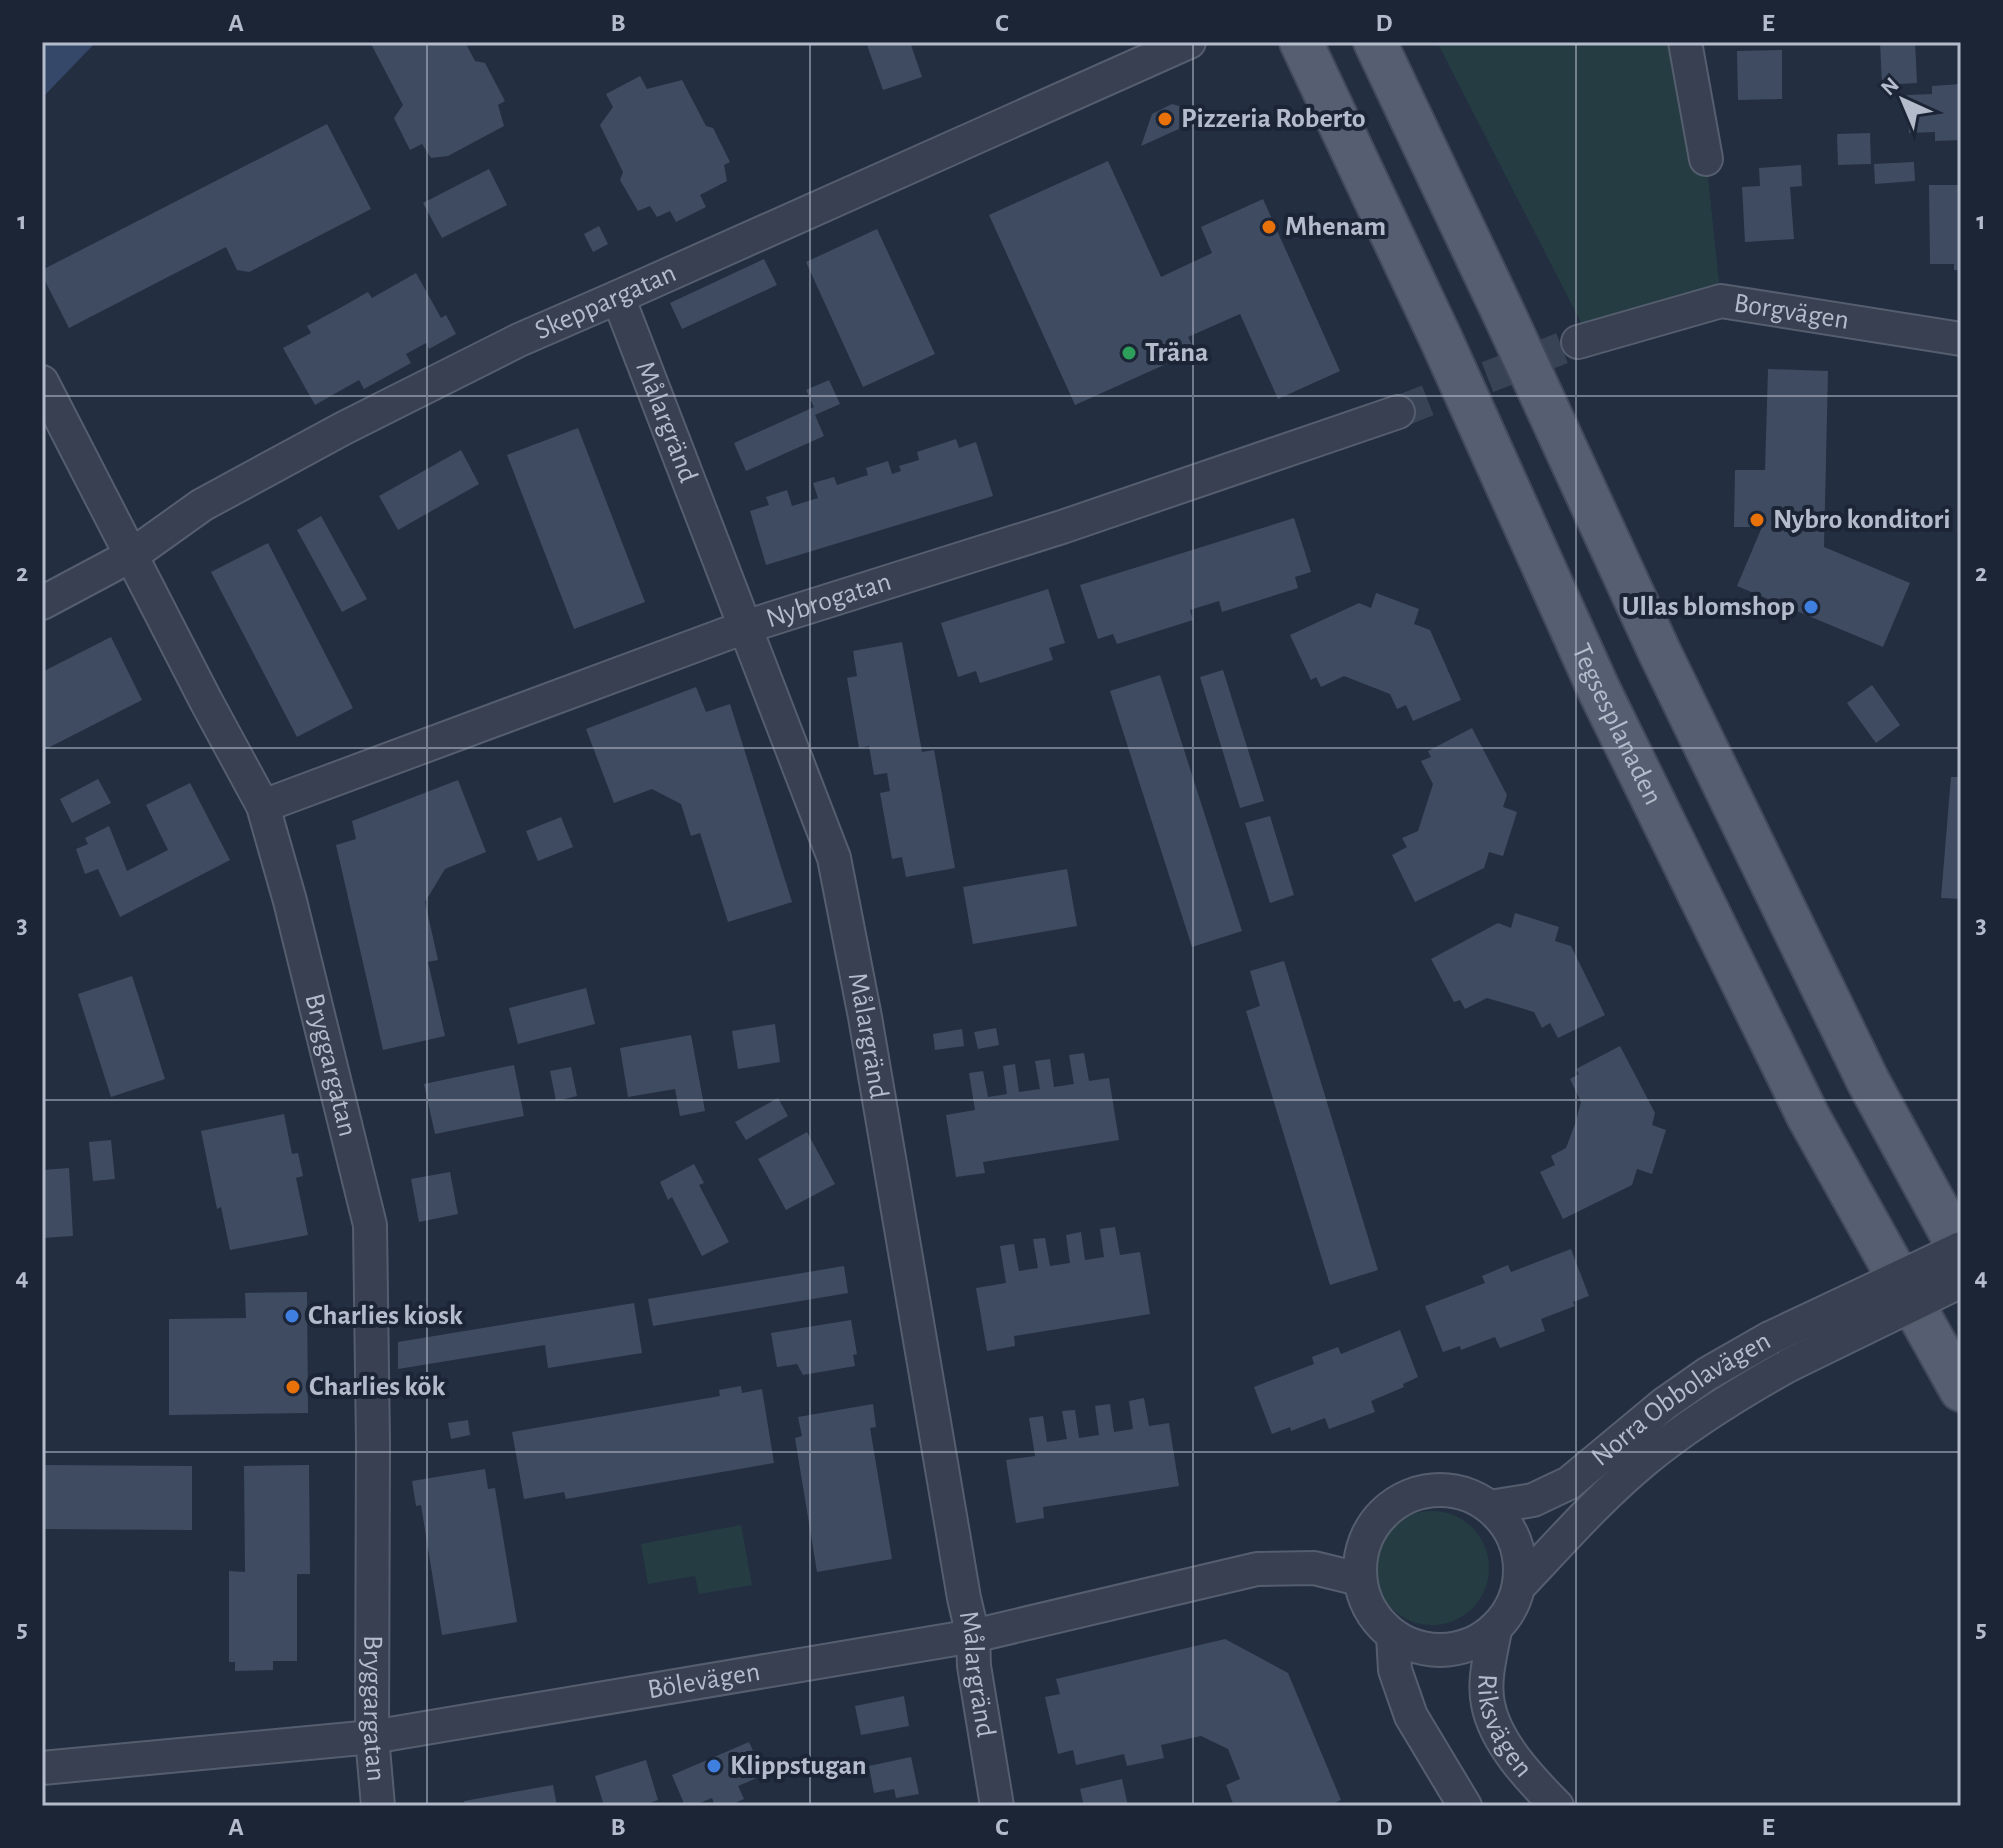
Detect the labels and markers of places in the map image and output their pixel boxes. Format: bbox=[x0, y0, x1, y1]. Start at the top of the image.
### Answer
place label: Pizzeria Roberto bbox=[1181, 105, 1366, 133]
marker: Pizzeria Roberto bbox=[1156, 110, 1174, 128]
place label: Mhenam bbox=[1285, 213, 1386, 241]
marker: Mhenam bbox=[1260, 218, 1278, 236]
place label: Träna bbox=[1145, 339, 1209, 367]
marker: Träna bbox=[1120, 344, 1138, 362]
place label: Nybro konditori bbox=[1773, 506, 1950, 534]
marker: Nybro konditori bbox=[1748, 511, 1766, 529]
place label: Ullas blomshop bbox=[1622, 593, 1795, 621]
marker: Ullas blomshop bbox=[1802, 598, 1820, 616]
place label: Charlies kiosk bbox=[308, 1302, 463, 1330]
marker: Charlies kiosk bbox=[283, 1307, 301, 1325]
place label: Charlies kök bbox=[309, 1373, 445, 1401]
marker: Charlies kök bbox=[284, 1378, 302, 1396]
place label: Klippstugan bbox=[730, 1752, 867, 1780]
marker: Klippstugan bbox=[705, 1757, 723, 1775]

